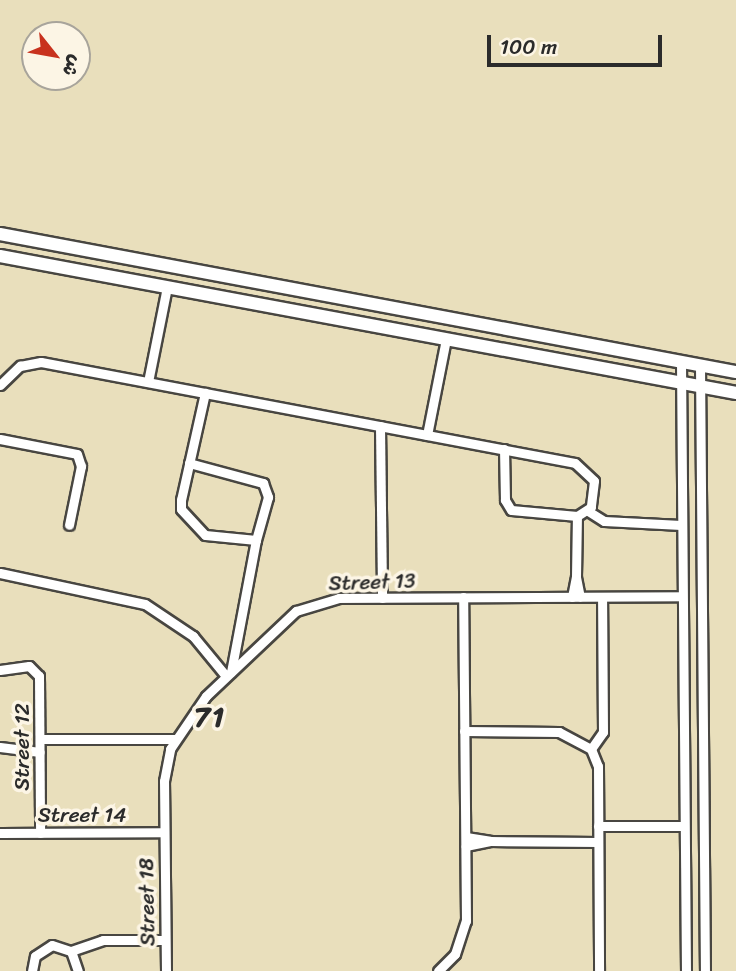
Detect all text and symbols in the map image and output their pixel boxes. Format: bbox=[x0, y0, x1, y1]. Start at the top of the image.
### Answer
north arrow bbox=[21, 21, 91, 91]
scale bar bbox=[491, 21, 666, 65]
text: 100 m bbox=[500, 28, 557, 66]
text: ش bbox=[53, 49, 92, 84]
street label: Street 13 bbox=[328, 568, 416, 596]
district label: 71 bbox=[194, 700, 226, 734]
street label: Street 12 bbox=[9, 703, 35, 791]
street label: Street 14 bbox=[38, 802, 126, 828]
street label: Street 18 bbox=[134, 858, 160, 946]

